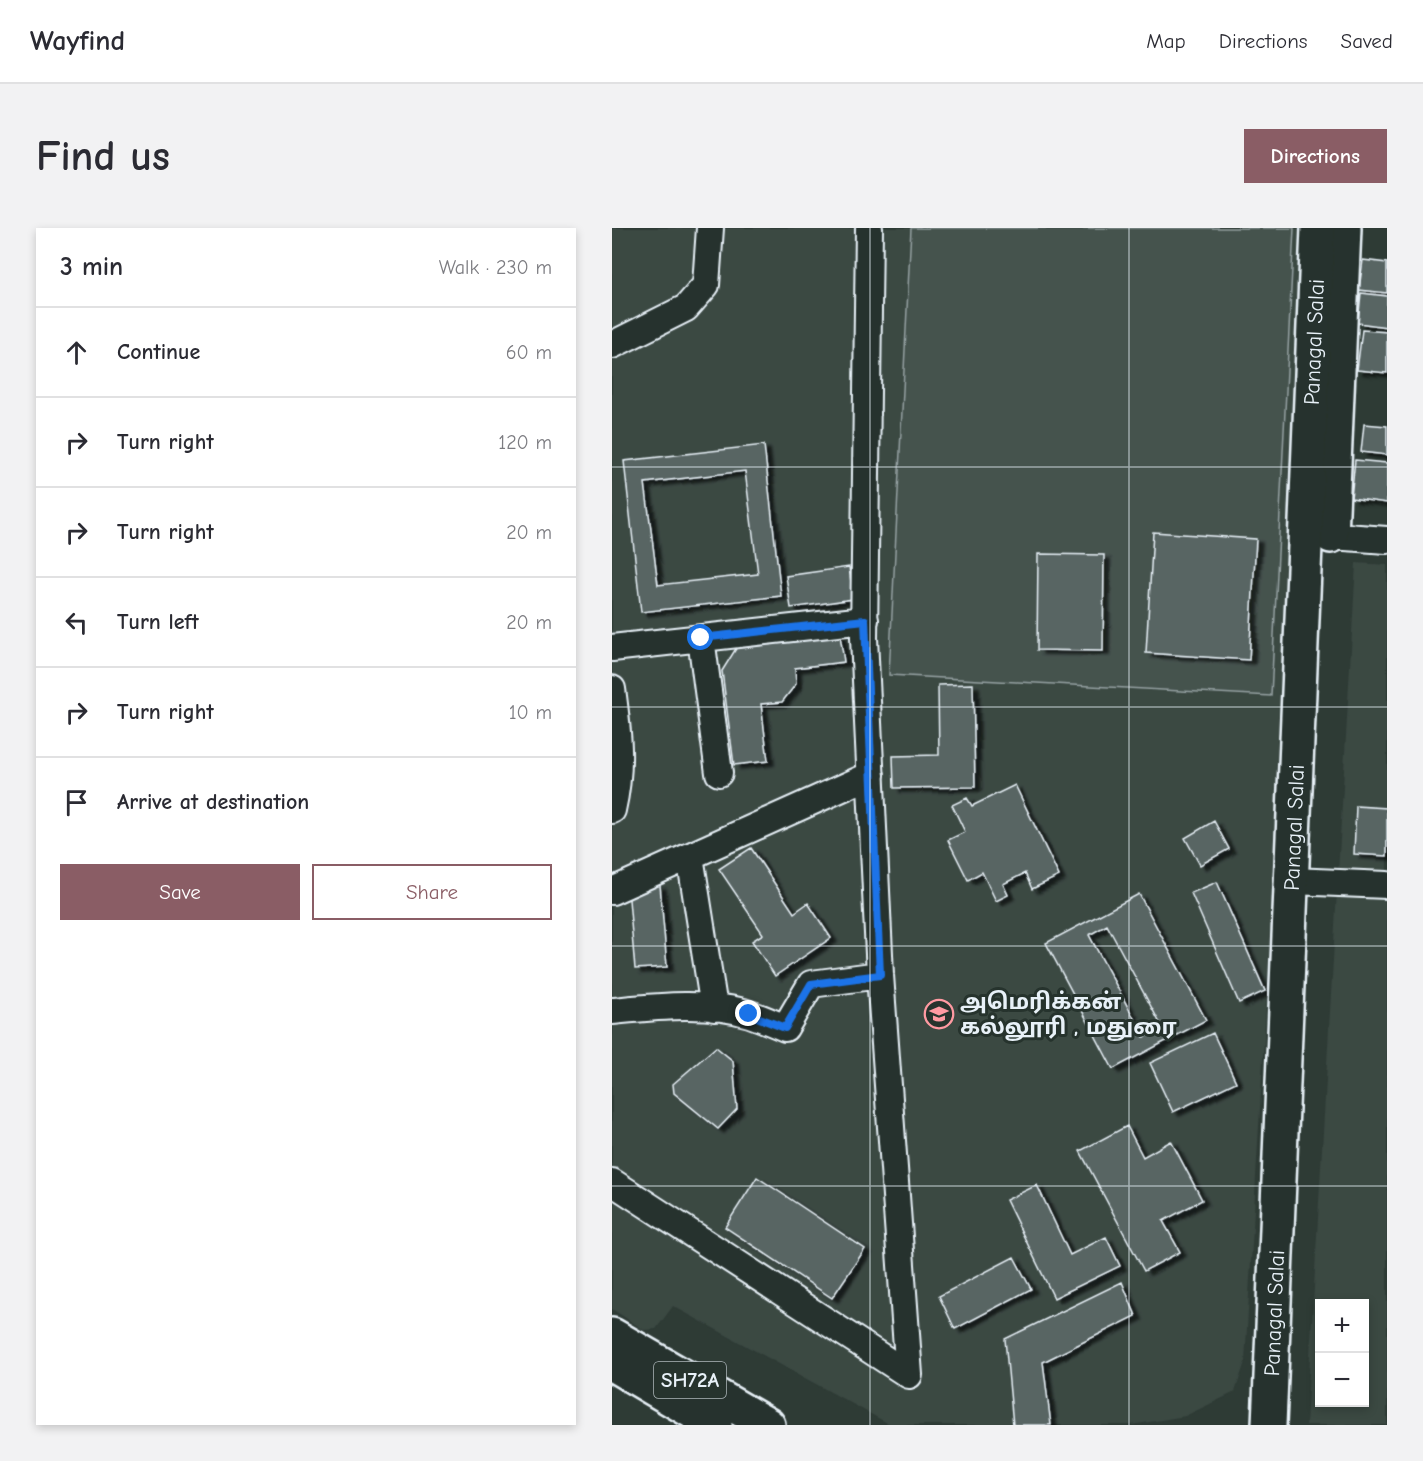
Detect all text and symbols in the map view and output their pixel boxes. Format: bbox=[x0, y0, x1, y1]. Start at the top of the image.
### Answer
text: Wayfind bbox=[30, 25, 125, 57]
text: Map bbox=[1146, 29, 1186, 53]
text: Directions bbox=[1219, 29, 1308, 53]
text: Saved bbox=[1341, 29, 1393, 53]
button: Directions bbox=[1244, 129, 1387, 183]
text: Find us bbox=[36, 132, 170, 181]
text: 3 min bbox=[60, 252, 123, 282]
text: Walk · 230 m bbox=[439, 256, 552, 279]
street label: Panagal Salai bbox=[1299, 278, 1330, 406]
icon: ahead bbox=[60, 336, 93, 369]
text: Continue bbox=[117, 339, 200, 365]
text: 60 m bbox=[506, 341, 552, 364]
icon: right bbox=[60, 426, 93, 459]
text: Turn right bbox=[117, 429, 214, 455]
text: 120 m bbox=[498, 431, 552, 454]
icon: right bbox=[60, 516, 93, 549]
text: Turn right bbox=[117, 519, 214, 545]
text: 20 m bbox=[506, 521, 552, 544]
icon: left bbox=[60, 606, 93, 639]
text: Turn left bbox=[117, 609, 199, 635]
text: 20 m bbox=[506, 611, 552, 634]
route start bbox=[687, 624, 713, 650]
icon: right bbox=[60, 696, 93, 729]
text: Turn right bbox=[117, 699, 214, 725]
text: 10 m bbox=[509, 701, 552, 724]
street label: Panagal Salai bbox=[1279, 764, 1310, 891]
icon: arrive bbox=[60, 786, 93, 819]
text: Arrive at destination bbox=[117, 789, 309, 815]
button: Save bbox=[60, 864, 300, 920]
button: Share bbox=[312, 864, 552, 920]
place label: அமெரிக்கன் கல்லூரி , மதுரை bbox=[960, 989, 1177, 1041]
school or university icon: அமெரிக்கன் கல்லூரி , மதுரை bbox=[923, 998, 955, 1030]
route end bbox=[735, 1000, 761, 1026]
street label: Panagal Salai bbox=[1259, 1250, 1290, 1377]
map controls bbox=[1315, 1299, 1369, 1407]
button: + bbox=[1315, 1299, 1369, 1353]
button: − bbox=[1315, 1353, 1369, 1407]
road number: SH72A bbox=[654, 1362, 726, 1398]

